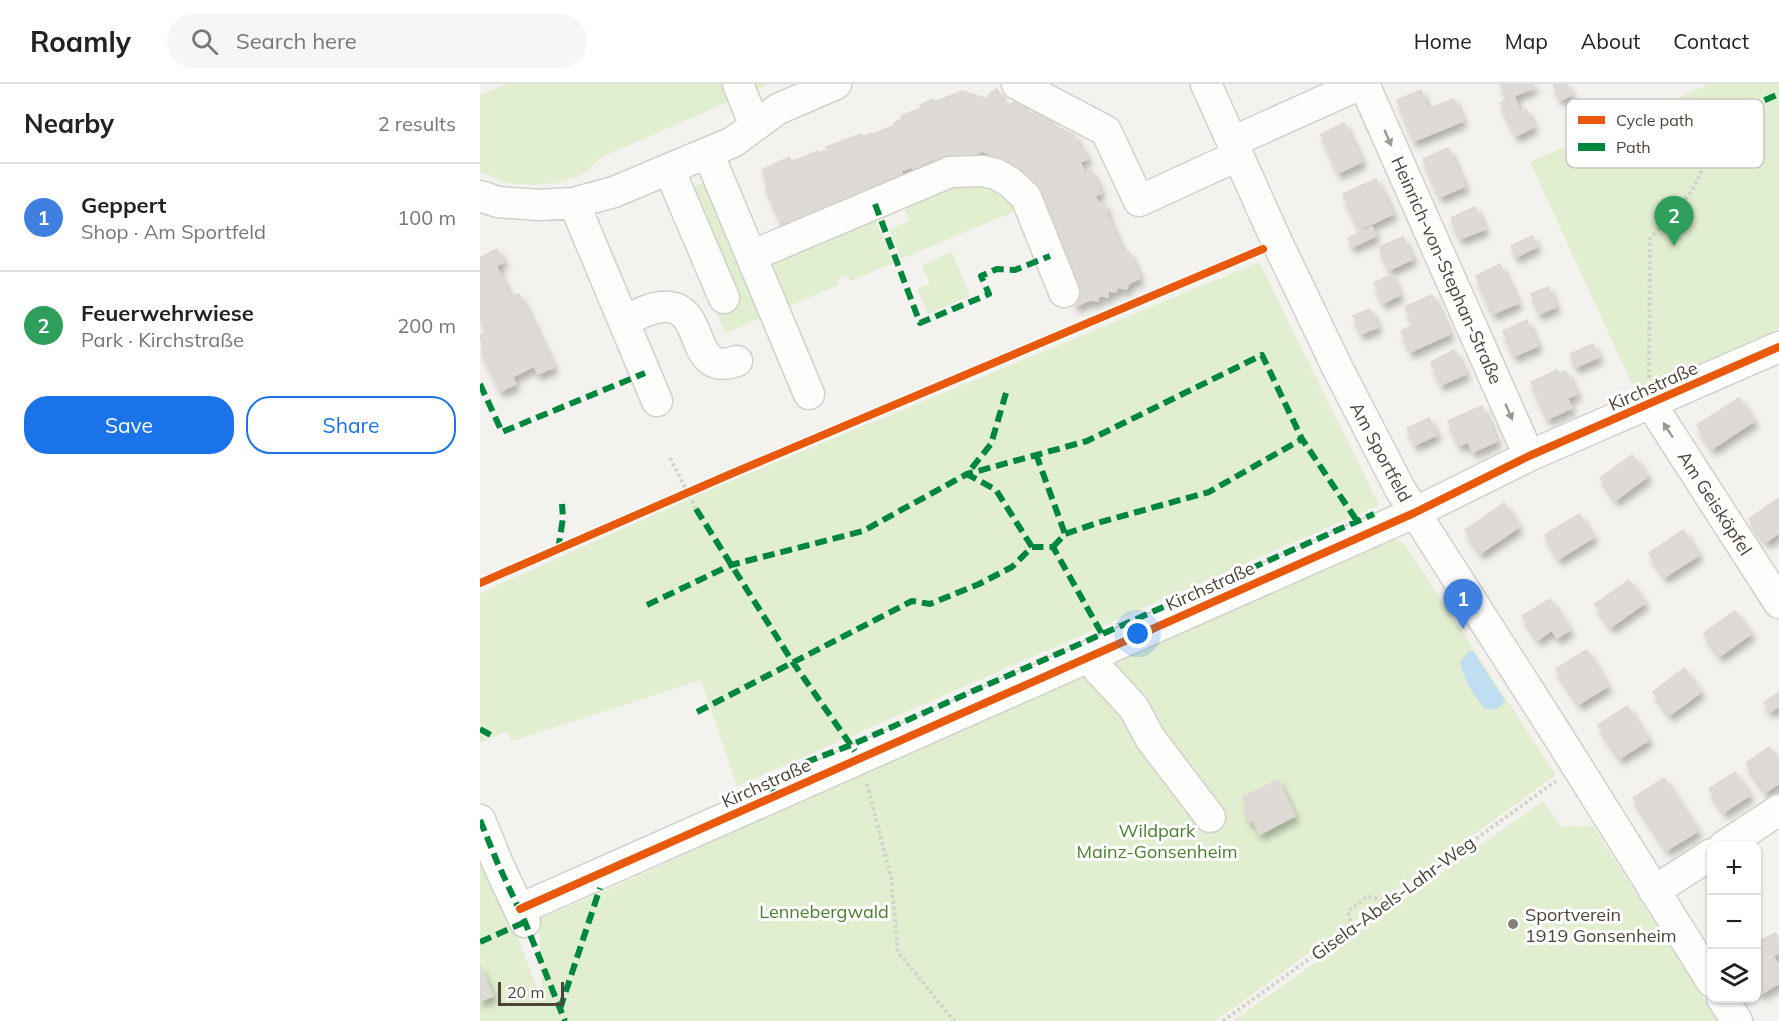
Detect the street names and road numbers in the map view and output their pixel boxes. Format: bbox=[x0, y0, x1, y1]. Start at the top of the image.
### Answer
street label: Heinrich-von-Stephan-Straße bbox=[1386, 153, 1508, 387]
street label: Kirchstraße bbox=[1605, 356, 1701, 416]
street label: Am Sportfeld bbox=[1345, 398, 1417, 506]
street label: Am Geisköpfel bbox=[1673, 446, 1757, 560]
street label: Kirchstraße bbox=[1162, 556, 1258, 616]
street label: Kirchstraße bbox=[718, 753, 814, 813]
street label: Gisela-Abels-Lahr-Weg bbox=[1307, 831, 1479, 965]

